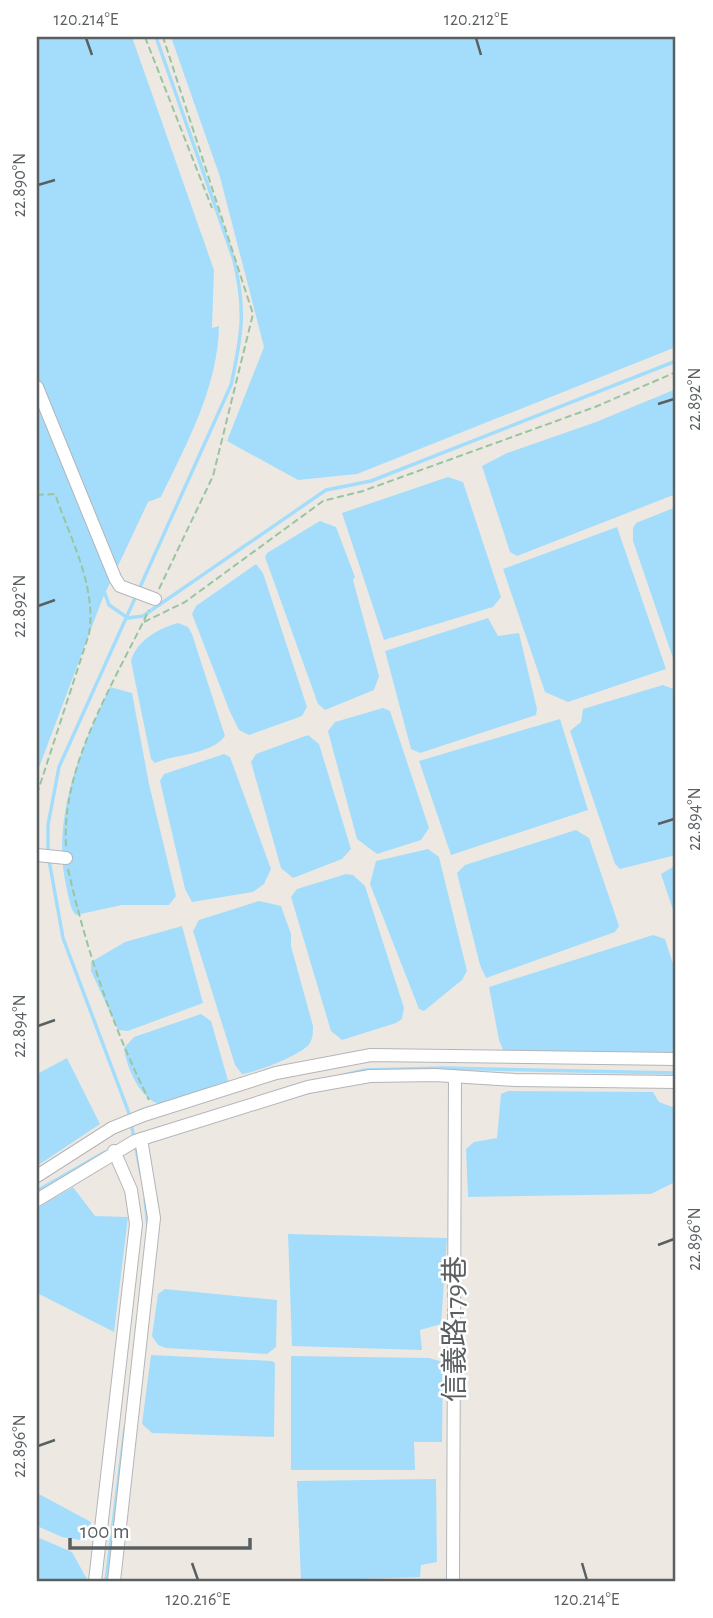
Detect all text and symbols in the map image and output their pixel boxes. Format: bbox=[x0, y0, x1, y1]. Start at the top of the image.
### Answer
text: 120.214°E bbox=[54, 11, 119, 29]
text: 120.212°E bbox=[444, 11, 509, 29]
text: 22.890°N bbox=[11, 153, 29, 217]
text: 22.892°N bbox=[686, 367, 704, 431]
text: 22.892°N bbox=[11, 574, 29, 638]
text: 22.894°N bbox=[686, 787, 704, 851]
text: 22.894°N bbox=[11, 994, 29, 1058]
text: 22.896°N bbox=[686, 1207, 704, 1271]
street label: 信義路179巷 bbox=[440, 1256, 470, 1402]
text: 22.896°N bbox=[11, 1414, 29, 1478]
scale bar bbox=[70, 1506, 250, 1550]
text: 100 m bbox=[80, 1521, 130, 1542]
text: 120.216°E bbox=[166, 1591, 231, 1609]
text: 120.214°E bbox=[555, 1591, 620, 1609]

